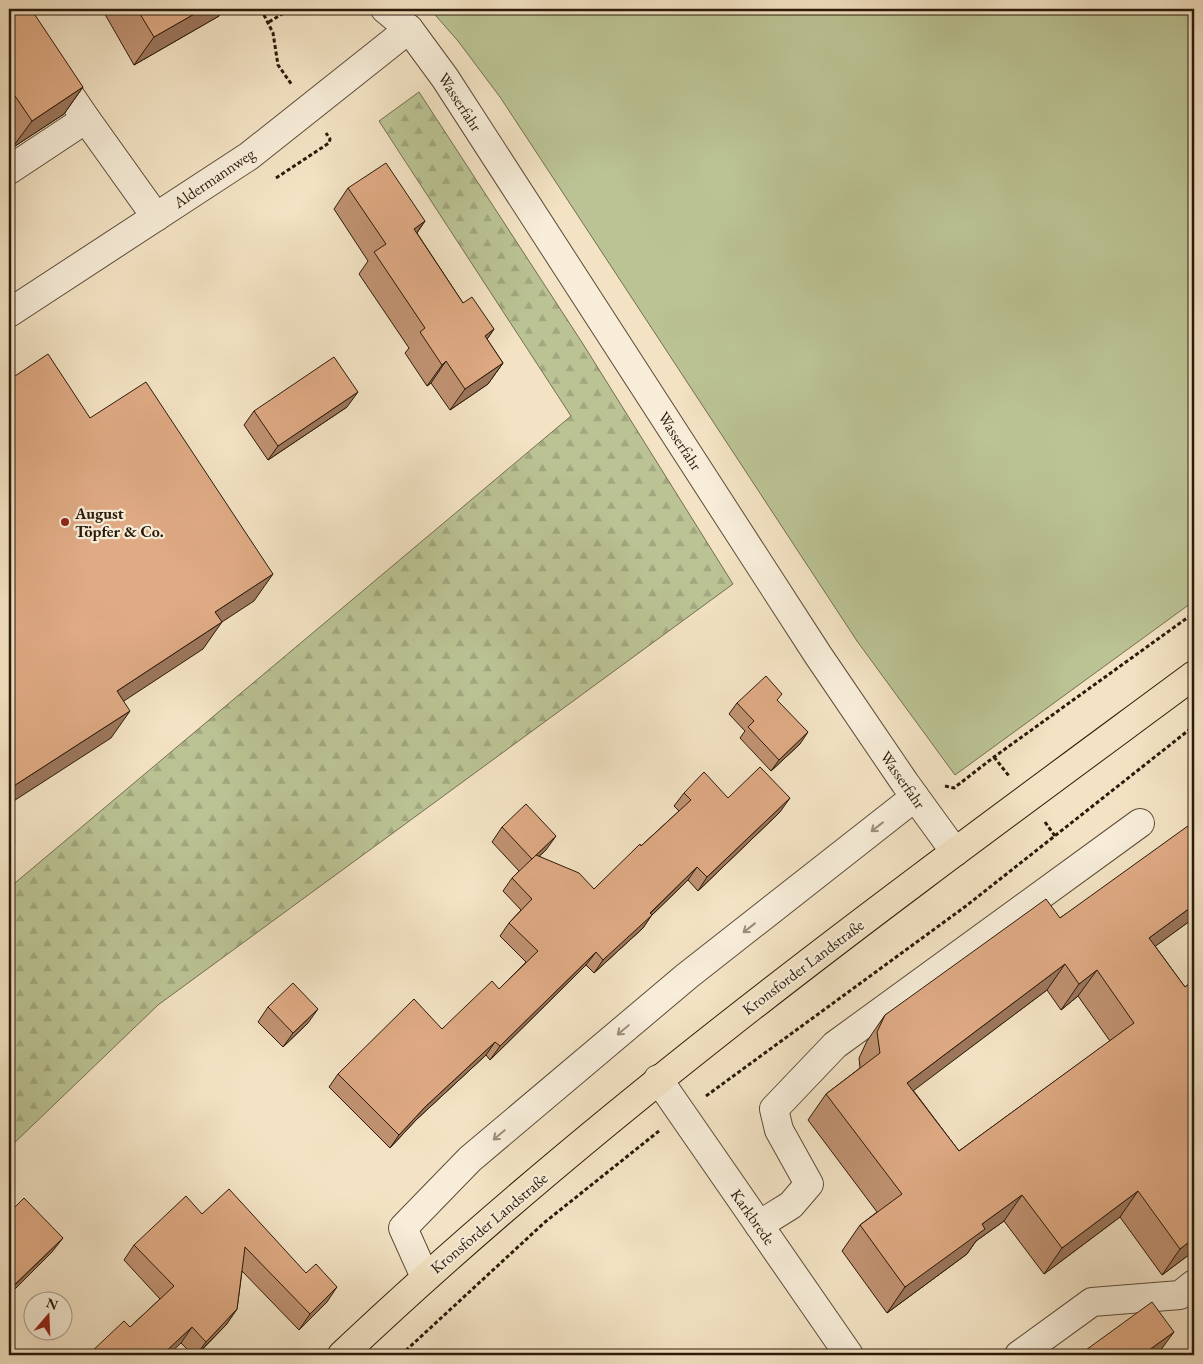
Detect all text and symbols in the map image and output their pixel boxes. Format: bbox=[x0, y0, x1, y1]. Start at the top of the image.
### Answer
street label: Wasserfahr bbox=[433, 69, 487, 136]
street label: Aldermannweg bbox=[168, 143, 260, 213]
street label: Wasserfahr bbox=[653, 408, 707, 475]
place label: August Töpfer & Co. bbox=[74, 503, 164, 542]
marker: August Töpfer & Co. bbox=[59, 516, 71, 528]
street label: Wasserfahr bbox=[875, 747, 931, 814]
one-way arrow bbox=[871, 822, 884, 833]
street label: Kronsforder Landstraße bbox=[738, 914, 868, 1020]
one-way arrow bbox=[743, 922, 756, 933]
one-way arrow bbox=[617, 1025, 630, 1036]
one-way arrow bbox=[492, 1130, 505, 1141]
street label: Kronsforder Landstraße bbox=[426, 1168, 552, 1278]
street label: Karkbrede bbox=[726, 1185, 780, 1249]
north arrow bbox=[22, 1292, 72, 1342]
text: N bbox=[44, 1293, 61, 1314]

